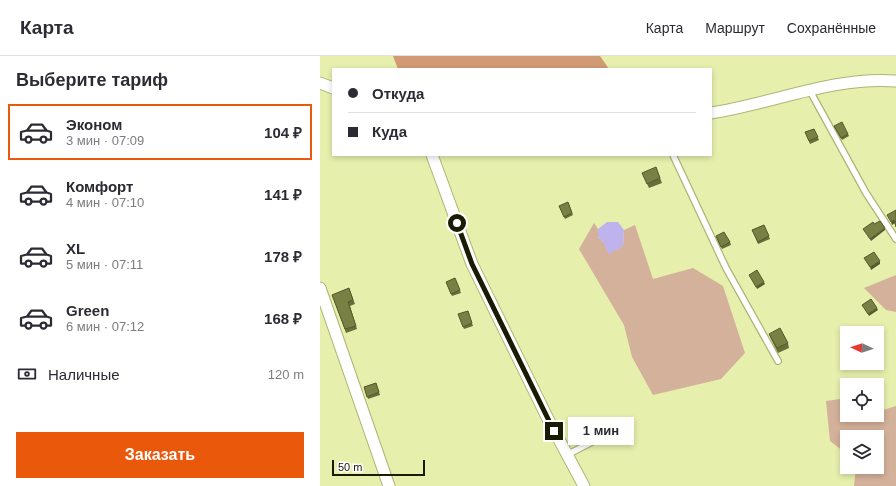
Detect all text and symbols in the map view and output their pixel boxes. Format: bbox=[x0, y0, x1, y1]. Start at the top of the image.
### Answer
text: Карта bbox=[20, 17, 74, 38]
text: Карта bbox=[646, 20, 683, 36]
text: Маршрут bbox=[705, 20, 765, 36]
text: Сохранённые bbox=[787, 20, 876, 36]
text: Выберите тариф bbox=[16, 70, 168, 90]
text: Откуда bbox=[372, 85, 424, 102]
icon: car bbox=[18, 114, 54, 150]
text: Эконом bbox=[66, 116, 122, 133]
text: Куда bbox=[372, 123, 407, 140]
text: 104 ₽ bbox=[264, 124, 302, 141]
text: 3 мин · 07:09 bbox=[66, 133, 144, 148]
icon: car bbox=[18, 176, 54, 212]
text: Комфорт bbox=[66, 178, 133, 195]
text: 141 ₽ bbox=[264, 186, 302, 203]
text: 4 мин · 07:10 bbox=[66, 195, 144, 210]
route start bbox=[448, 214, 466, 232]
icon: car bbox=[18, 238, 54, 274]
text: XL bbox=[66, 240, 85, 257]
text: 178 ₽ bbox=[264, 248, 302, 265]
text: 5 мин · 07:11 bbox=[66, 257, 143, 272]
icon: car bbox=[18, 300, 54, 336]
text: Green bbox=[66, 302, 109, 319]
text: 168 ₽ bbox=[264, 310, 302, 327]
text: 6 мин · 07:12 bbox=[66, 319, 144, 334]
north arrow bbox=[840, 326, 884, 370]
map controls bbox=[840, 326, 884, 474]
icon: cash bbox=[16, 363, 38, 385]
text: Наличные bbox=[48, 366, 120, 383]
text: 120 m bbox=[268, 367, 304, 382]
button: locate bbox=[840, 378, 884, 422]
callout: 1 мин bbox=[568, 417, 634, 445]
route end bbox=[545, 422, 563, 440]
text: 1 мин bbox=[583, 423, 619, 438]
button: layers bbox=[840, 430, 884, 474]
button: Заказать bbox=[16, 432, 304, 478]
scale bar bbox=[332, 458, 425, 477]
text: 50 m bbox=[338, 461, 362, 473]

